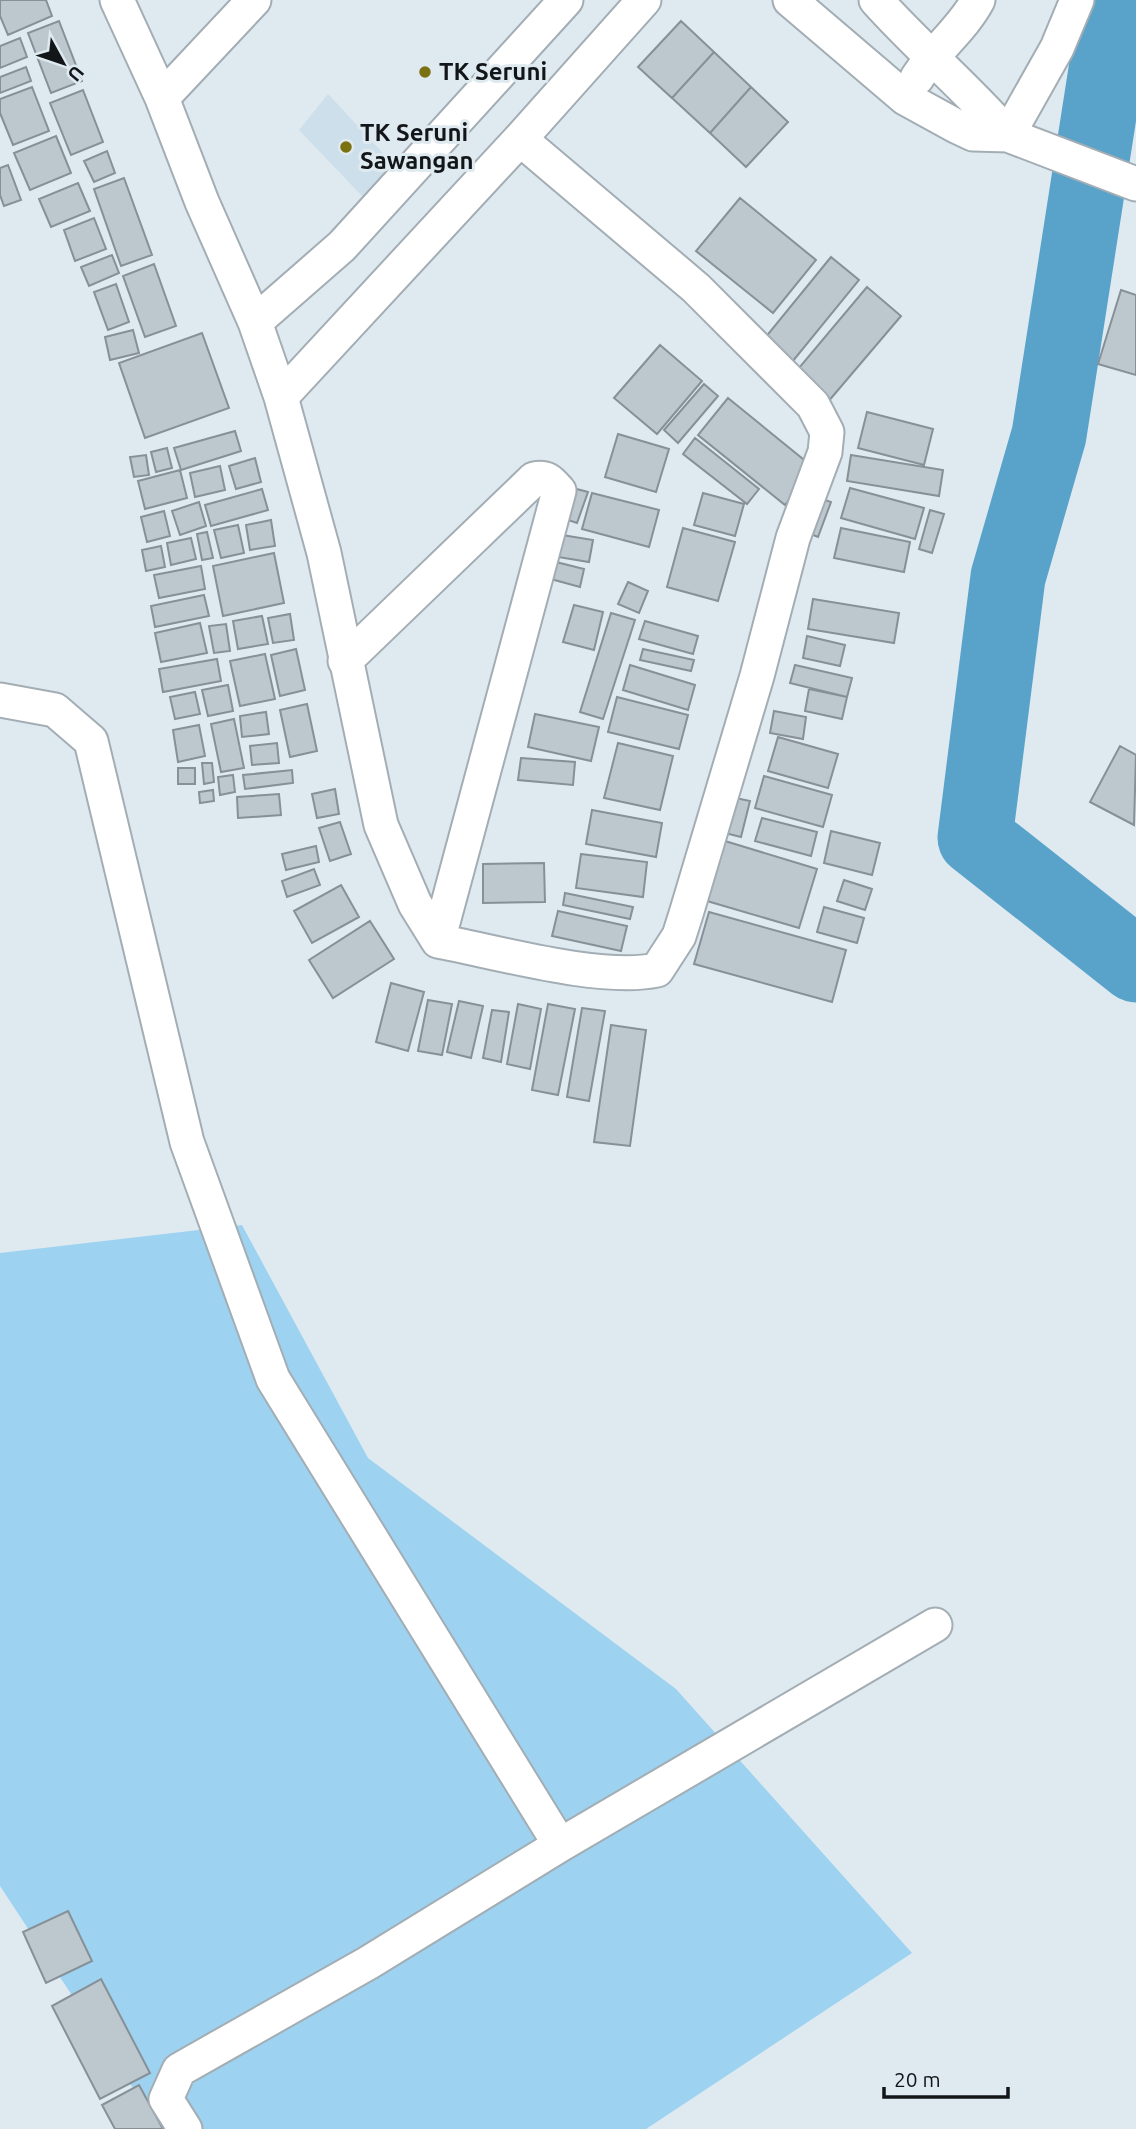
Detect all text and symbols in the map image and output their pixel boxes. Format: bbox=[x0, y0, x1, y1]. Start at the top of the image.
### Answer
north arrow bbox=[28, 28, 98, 98]
place label: TK Seruni bbox=[439, 58, 547, 85]
text: U bbox=[63, 62, 89, 86]
marker: TK Seruni bbox=[417, 64, 433, 80]
place label: TK Seruni Sawangan bbox=[360, 119, 474, 174]
marker: TK Seruni Sawangan bbox=[338, 139, 354, 155]
scale bar bbox=[884, 2056, 1008, 2100]
text: 20 m bbox=[894, 2067, 941, 2091]

